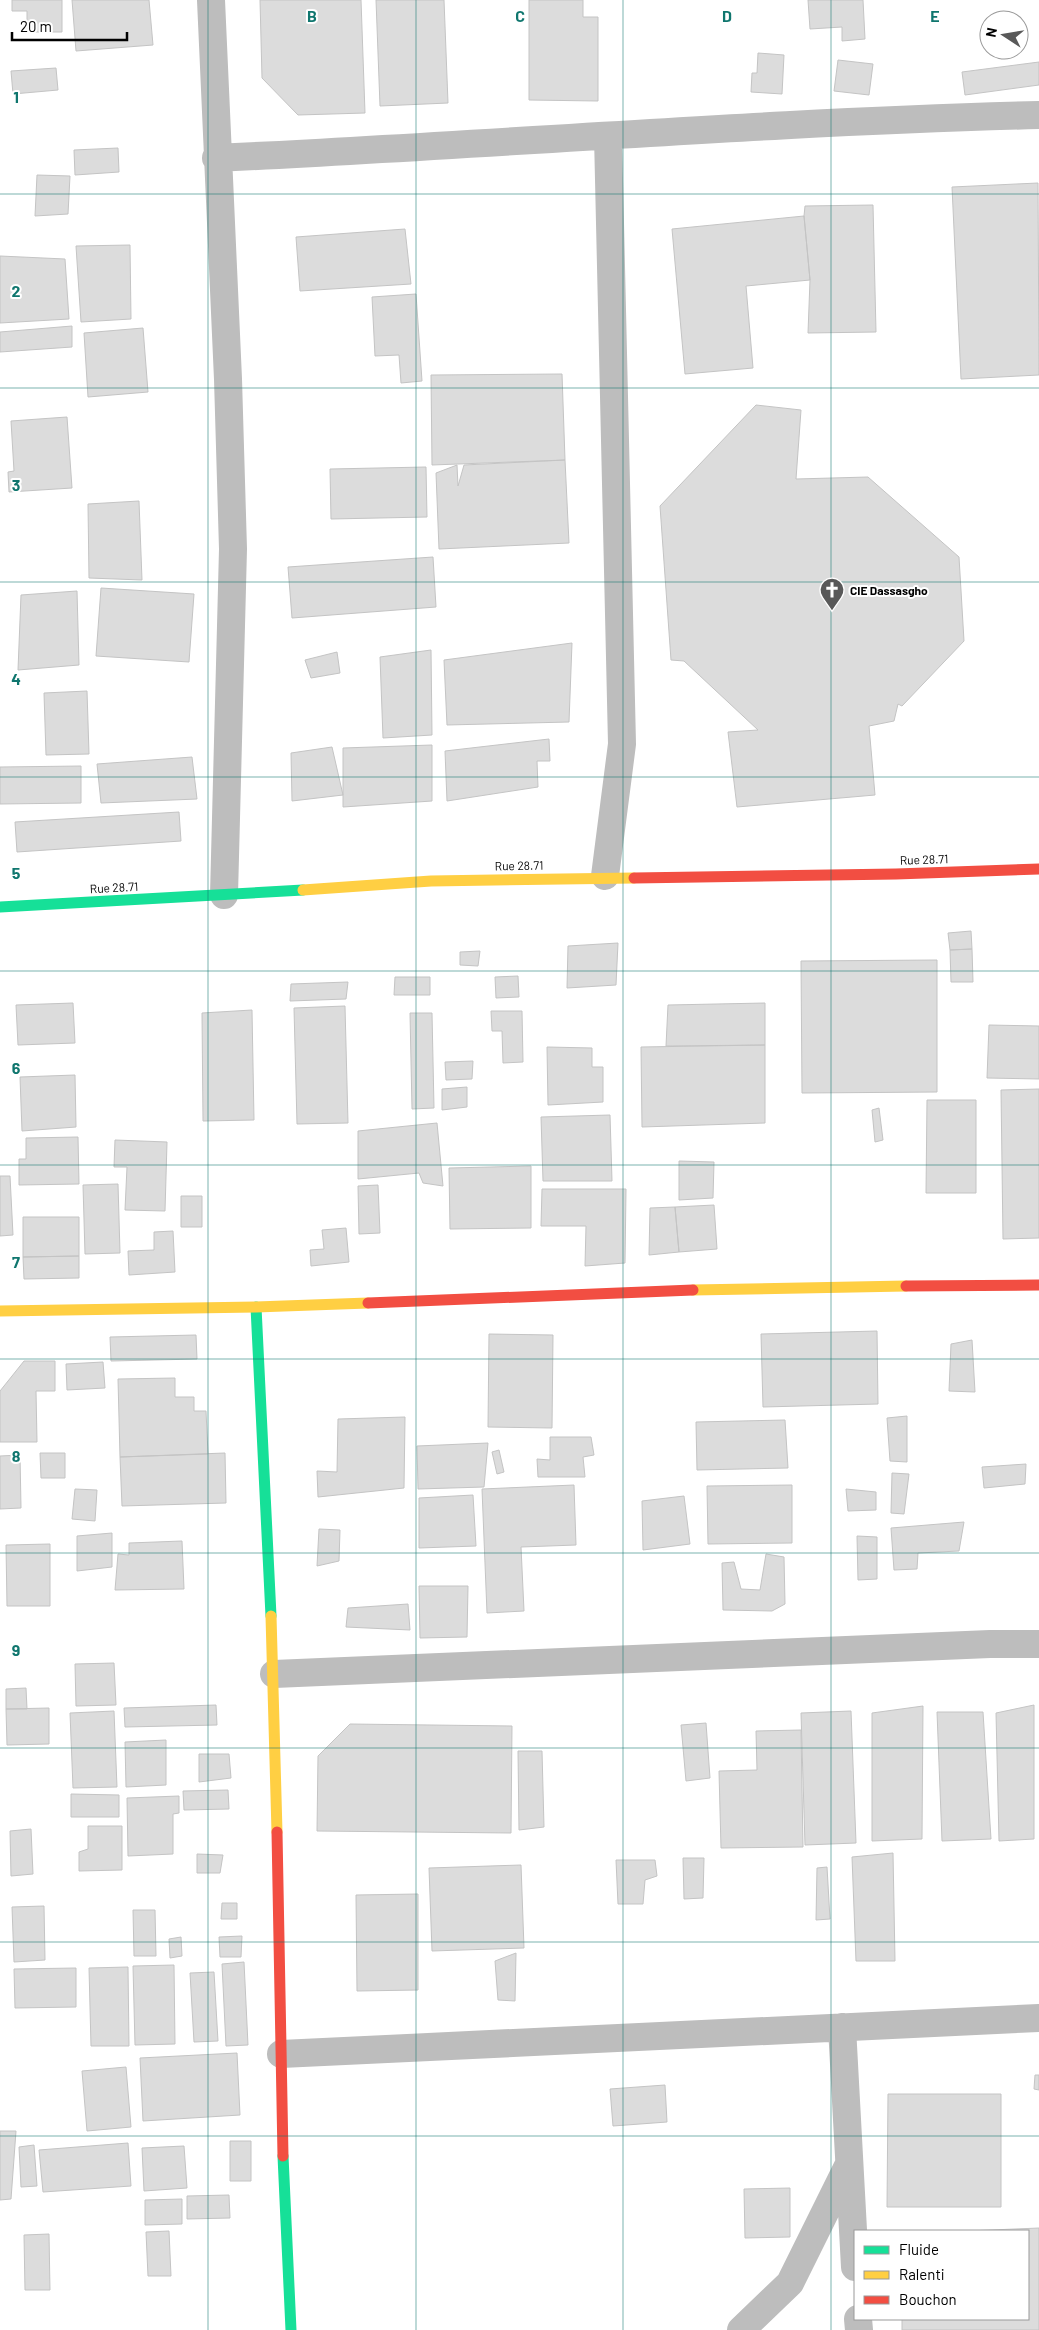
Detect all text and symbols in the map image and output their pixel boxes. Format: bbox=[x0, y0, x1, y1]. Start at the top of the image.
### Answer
text: B bbox=[307, 6, 317, 25]
text: C bbox=[515, 6, 525, 25]
text: D bbox=[722, 6, 732, 25]
text: E bbox=[930, 6, 940, 25]
scale bar bbox=[12, 10, 128, 42]
north arrow bbox=[979, 10, 1029, 60]
text: 20 m bbox=[20, 17, 52, 35]
text: N bbox=[982, 26, 1000, 39]
text: 1 bbox=[13, 87, 19, 106]
text: 2 bbox=[12, 281, 21, 300]
text: 3 bbox=[12, 475, 20, 494]
church icon: CIE Dassasgho bbox=[819, 577, 845, 611]
place label: CIE Dassasgho bbox=[850, 583, 928, 597]
text: 4 bbox=[11, 669, 21, 688]
street label: Rue 28.71 bbox=[900, 851, 948, 867]
street label: Rue 28.71 bbox=[495, 858, 543, 872]
text: 5 bbox=[12, 863, 21, 882]
street label: Rue 28.71 bbox=[89, 879, 139, 895]
text: 6 bbox=[12, 1058, 21, 1077]
text: 7 bbox=[12, 1252, 20, 1271]
text: 8 bbox=[12, 1446, 21, 1465]
text: 9 bbox=[12, 1640, 20, 1659]
legend bbox=[854, 2230, 1029, 2320]
text: Fluide bbox=[899, 2240, 939, 2258]
text: Ralenti bbox=[899, 2265, 945, 2283]
text: Bouchon bbox=[899, 2290, 957, 2308]

